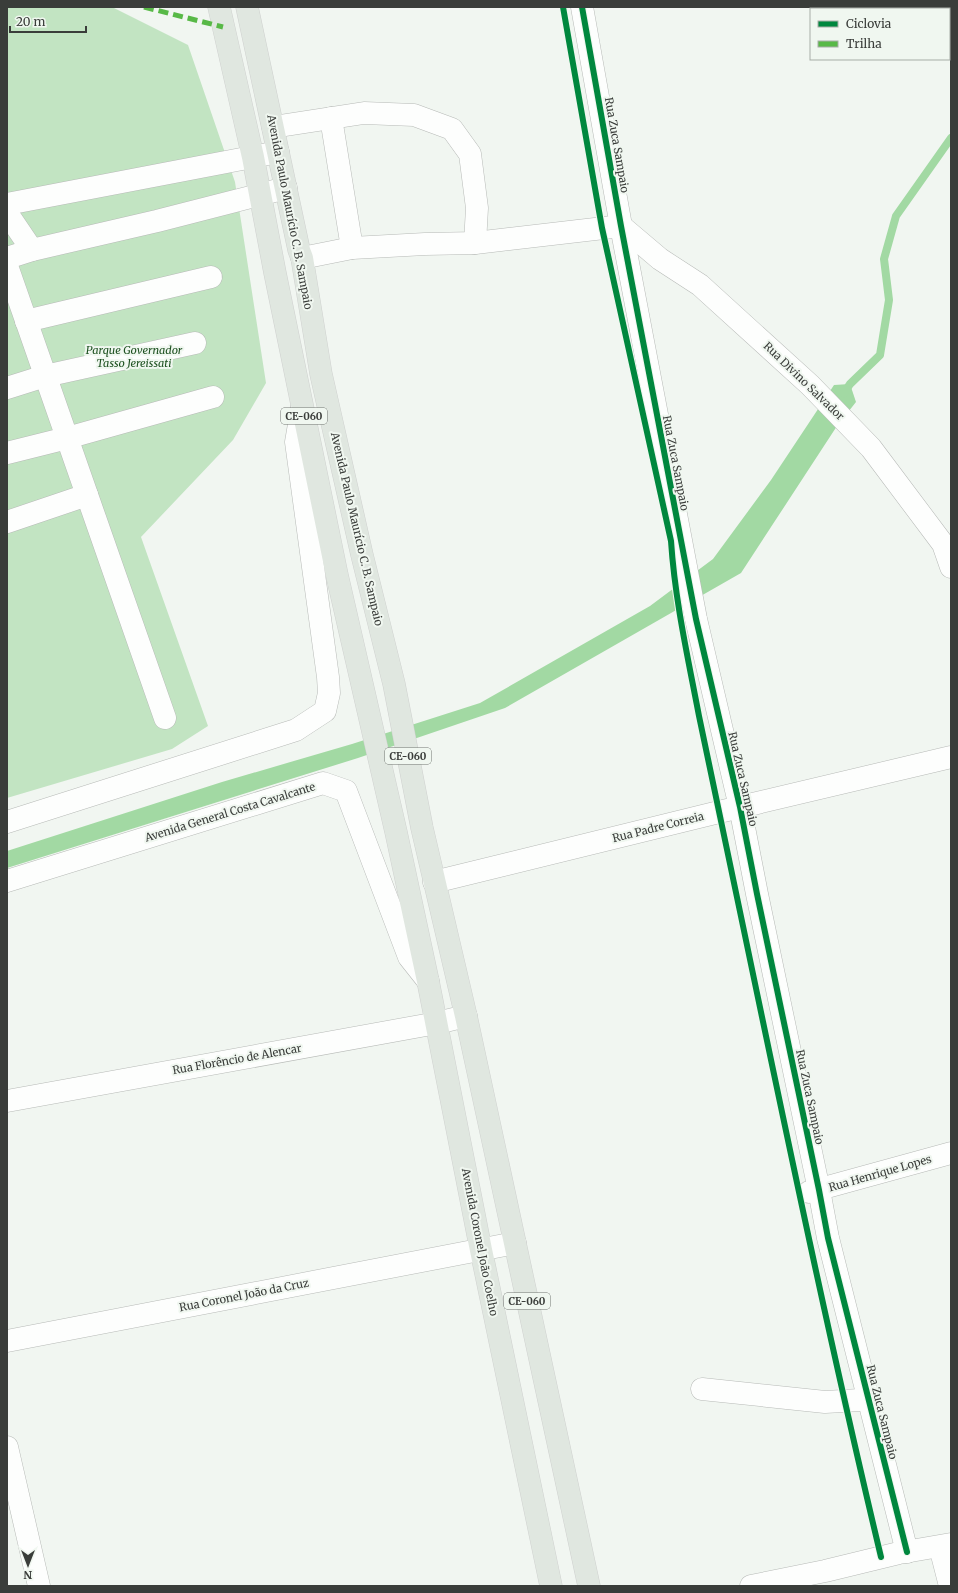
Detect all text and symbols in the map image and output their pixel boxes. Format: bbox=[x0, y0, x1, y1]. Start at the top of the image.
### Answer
scale bar bbox=[10, 8, 86, 34]
legend bbox=[810, 8, 950, 60]
text: 20 m bbox=[16, 14, 45, 29]
text: Ciclovia bbox=[846, 16, 892, 31]
text: Trilha bbox=[846, 36, 882, 51]
street label: Rua Zuca Sampaio bbox=[602, 96, 632, 194]
street label: Avenida Paulo Maurício C. B. Sampaio bbox=[264, 112, 316, 311]
street label: Rua Divino Salvador bbox=[761, 339, 847, 423]
park label: Parque Governador Tasso Jereissati bbox=[86, 343, 183, 370]
road number: CE-060 bbox=[281, 408, 327, 424]
street label: Rua Zuca Sampaio bbox=[660, 414, 692, 512]
street label: Avenida Paulo Maurício C. B. Sampaio bbox=[328, 430, 386, 628]
street label: Rua Zuca Sampaio bbox=[725, 730, 761, 828]
road number: CE-060 bbox=[385, 748, 431, 764]
street label: Avenida General Costa Cavalcante bbox=[142, 779, 317, 845]
street label: Rua Padre Correia bbox=[611, 809, 705, 845]
street label: Rua Florêncio de Alencar bbox=[171, 1041, 303, 1077]
street label: Rua Zuca Sampaio bbox=[793, 1048, 827, 1146]
street label: Rua Henrique Lopes bbox=[827, 1152, 933, 1194]
street label: Avenida Coronel João Coelho bbox=[459, 1166, 501, 1318]
street label: Rua Coronel João da Cruz bbox=[178, 1276, 310, 1314]
road number: CE-060 bbox=[504, 1293, 550, 1309]
street label: Rua Zuca Sampaio bbox=[864, 1363, 901, 1461]
north arrow bbox=[8, 1545, 48, 1585]
text: N bbox=[23, 1568, 32, 1582]

